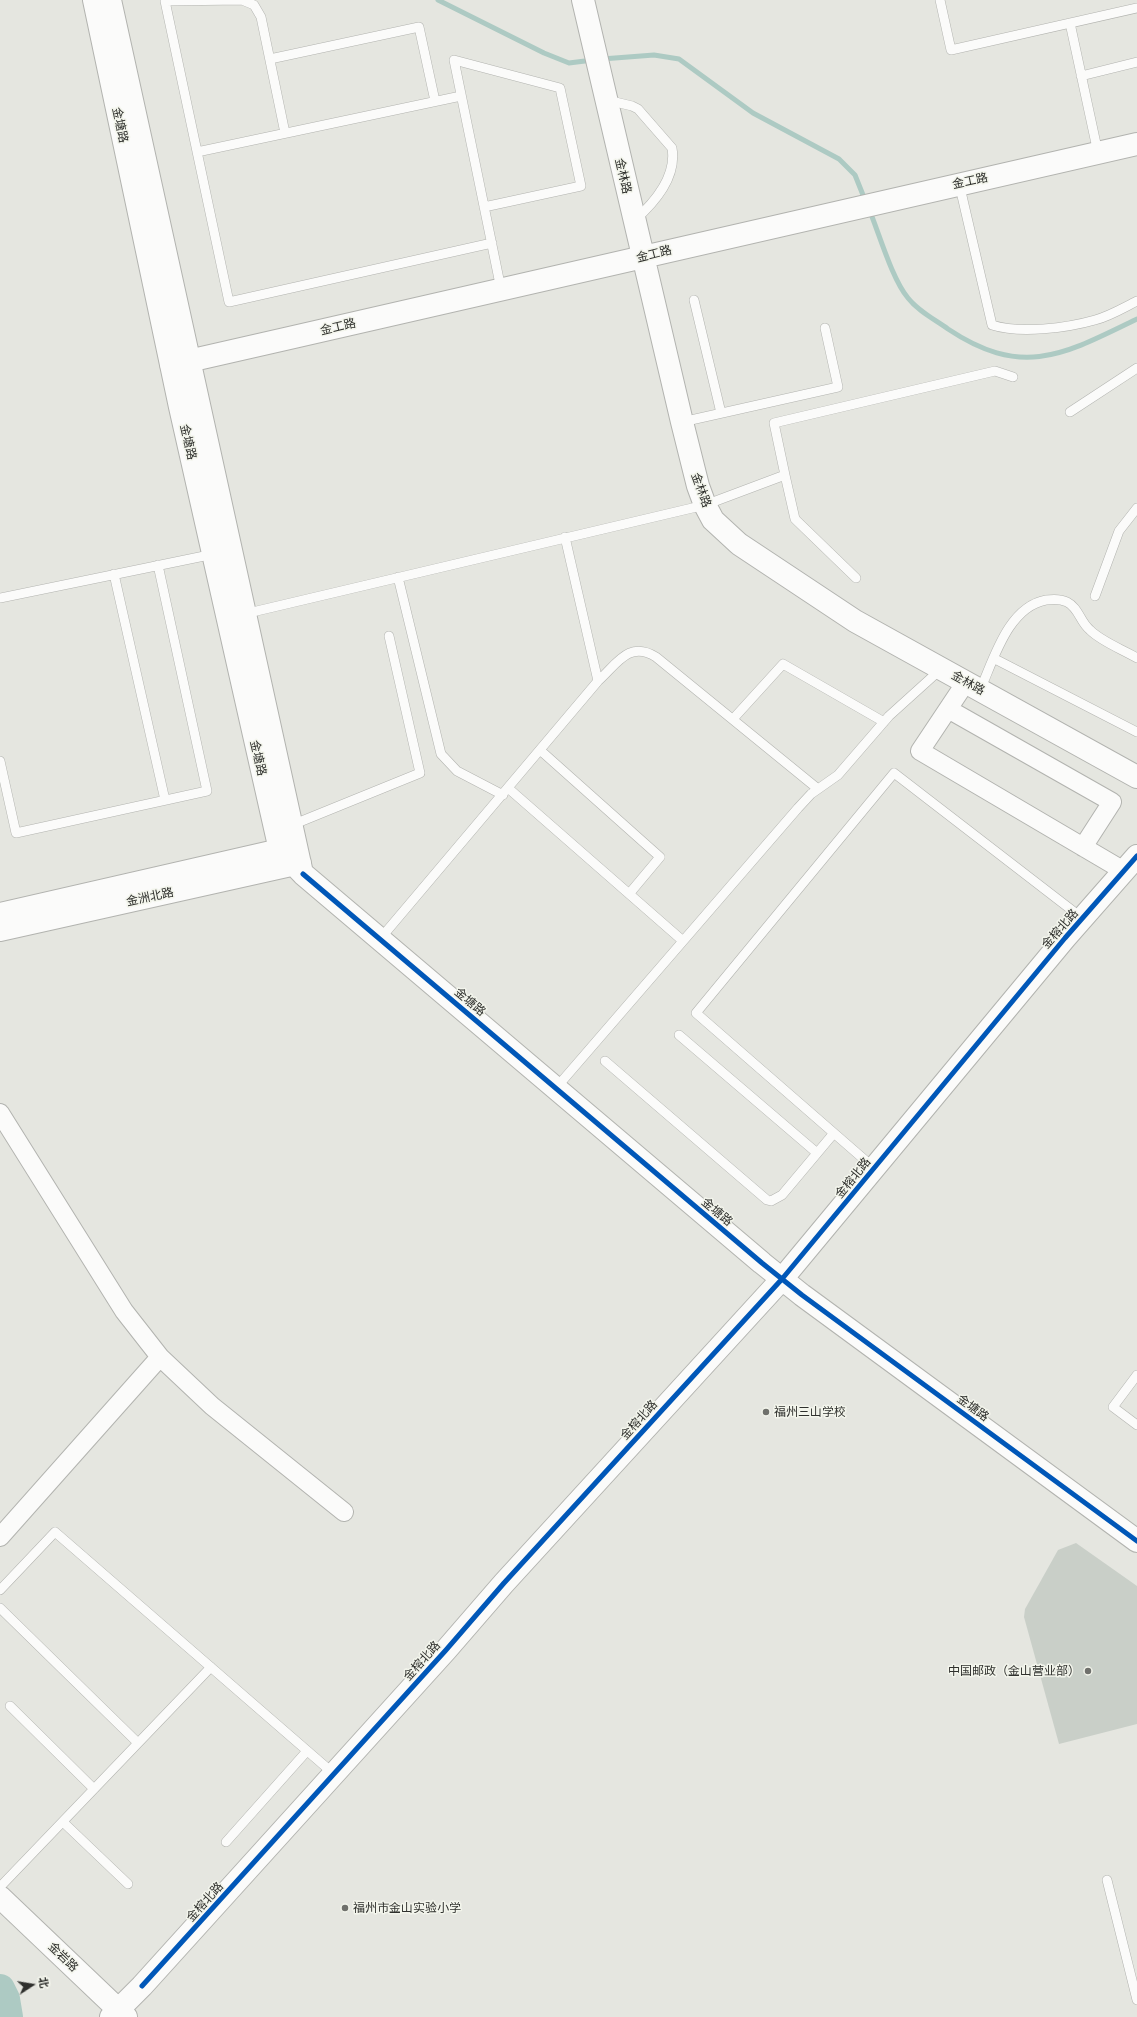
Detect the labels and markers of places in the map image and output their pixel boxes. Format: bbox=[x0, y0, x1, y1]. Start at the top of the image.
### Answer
place label: 福州三山学校 bbox=[774, 1405, 846, 1419]
marker: 福州三山学校 bbox=[761, 1407, 771, 1417]
place label: 中国邮政（金山营业部） bbox=[948, 1664, 1080, 1678]
marker: 中国邮政（金山营业部） bbox=[1083, 1666, 1093, 1676]
place label: 福州市金山实验小学 bbox=[353, 1901, 461, 1915]
marker: 福州市金山实验小学 bbox=[340, 1903, 350, 1913]

